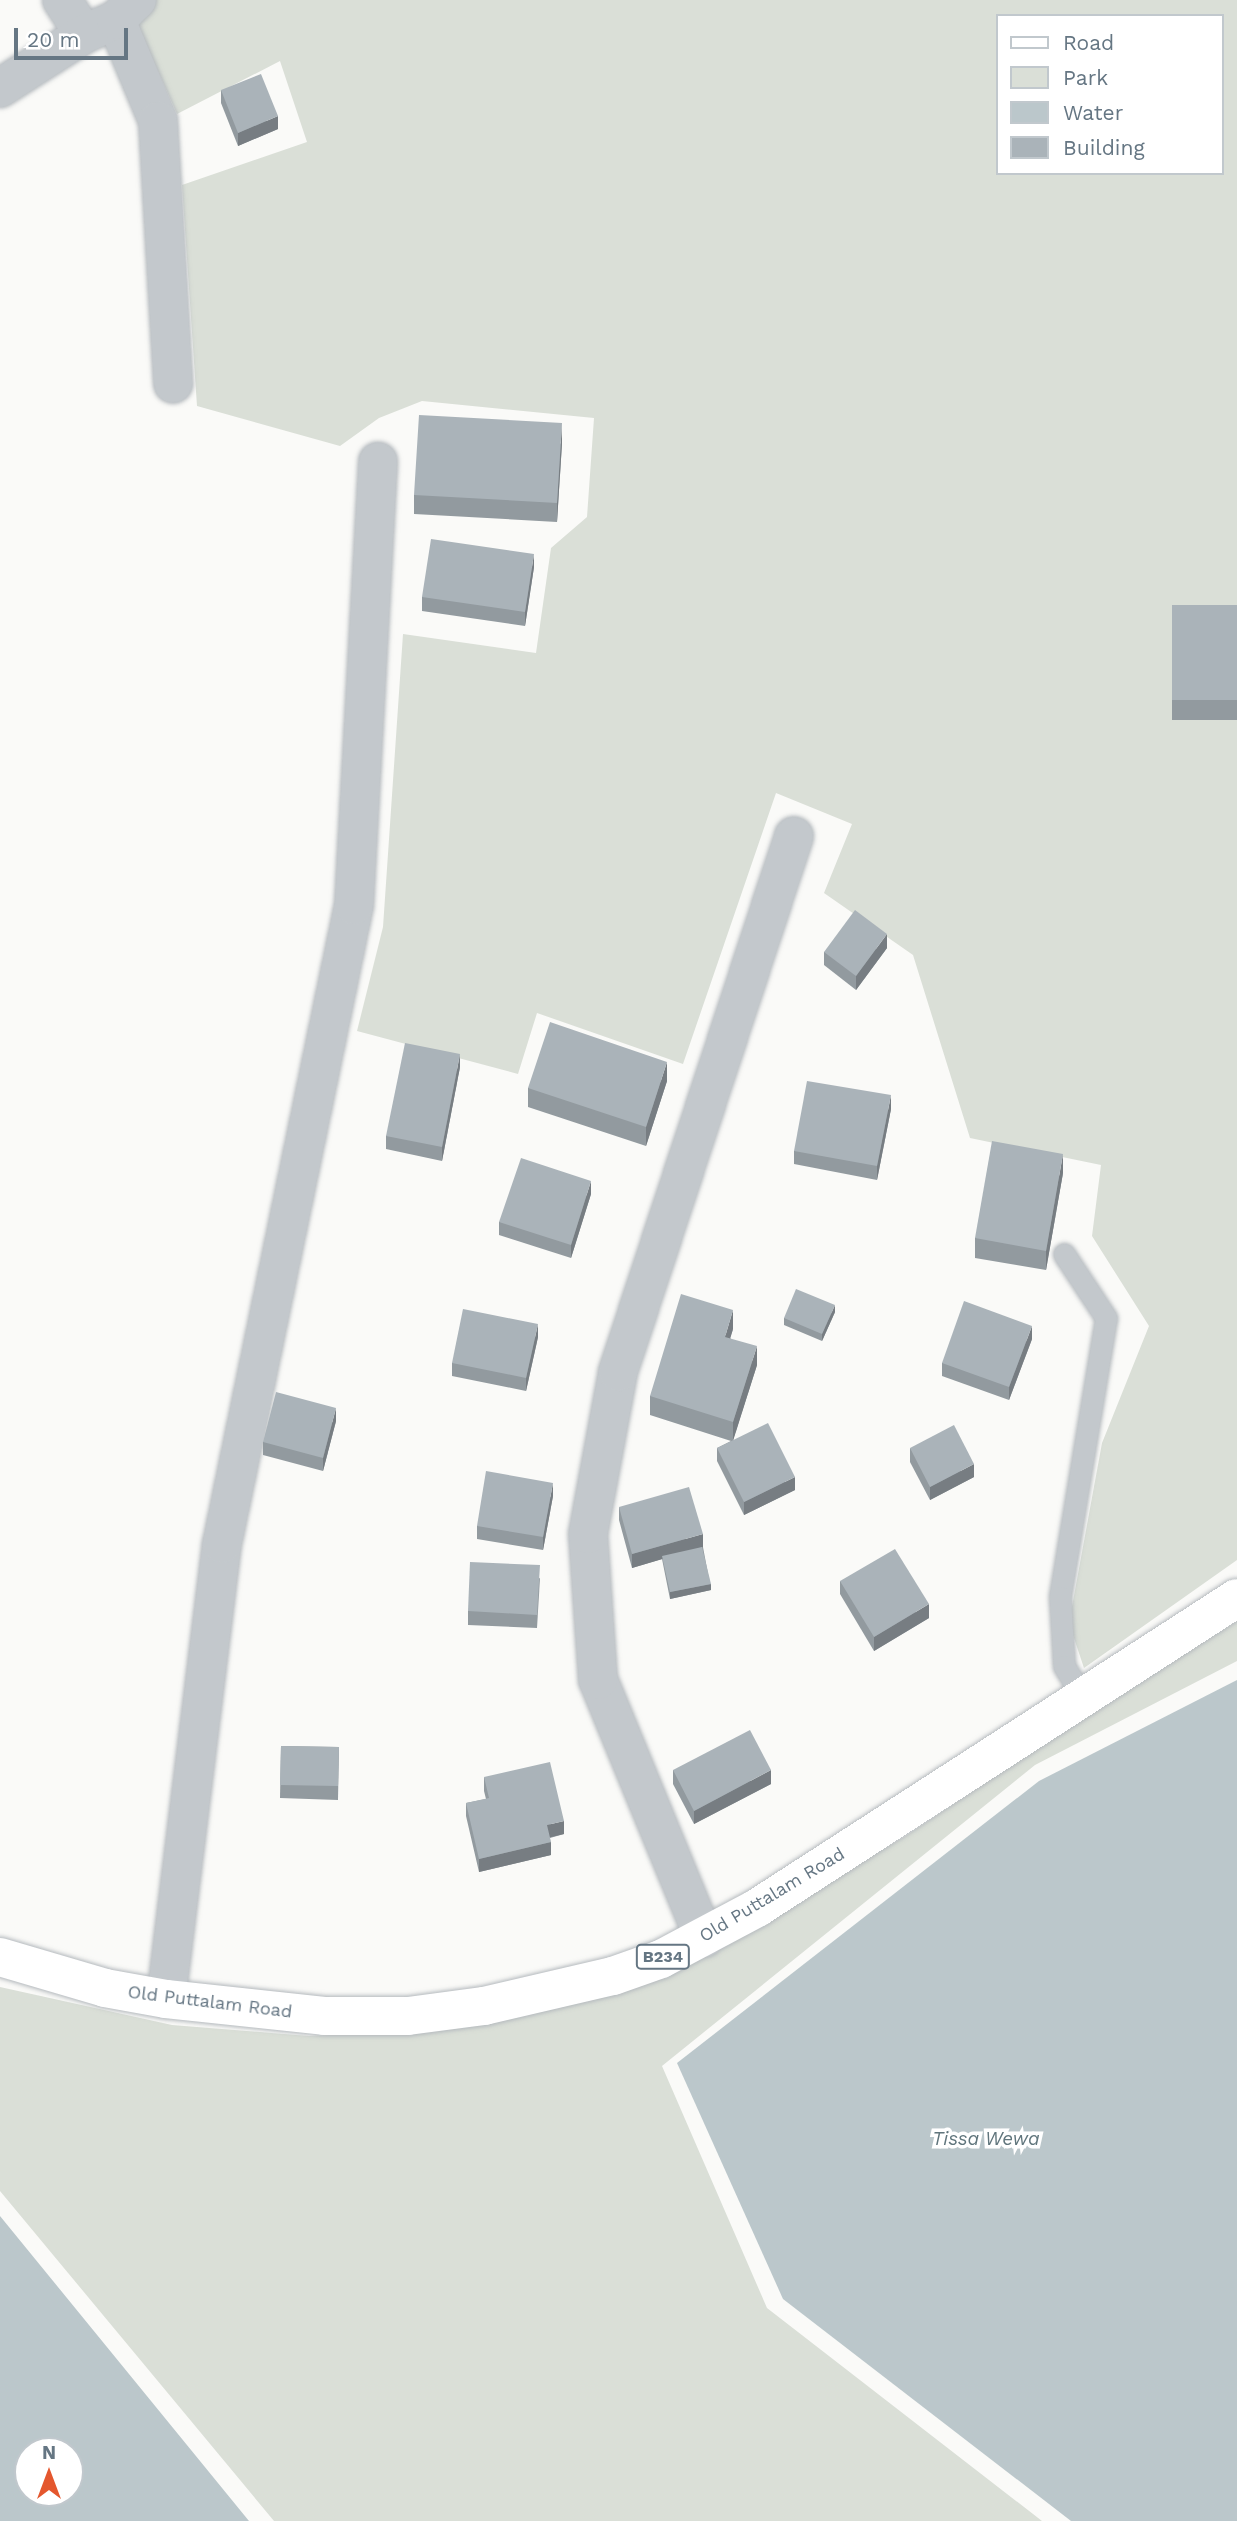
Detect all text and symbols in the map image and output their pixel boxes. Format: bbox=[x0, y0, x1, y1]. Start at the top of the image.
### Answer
scale bar bbox=[18, 14, 131, 58]
legend bbox=[996, 14, 1223, 175]
text: 20 m bbox=[27, 27, 79, 52]
text: Road bbox=[1063, 30, 1114, 55]
text: Park bbox=[1063, 65, 1108, 90]
text: Water bbox=[1063, 100, 1123, 125]
text: Building bbox=[1063, 135, 1145, 160]
street label: Old Puttalam Road bbox=[695, 1843, 849, 1947]
road number: B234 bbox=[635, 1944, 691, 1969]
street label: Old Puttalam Road bbox=[127, 1981, 293, 2023]
water label: Tissa Wewa bbox=[932, 2128, 1040, 2150]
north arrow bbox=[14, 2437, 84, 2507]
text: N bbox=[42, 2441, 56, 2464]

